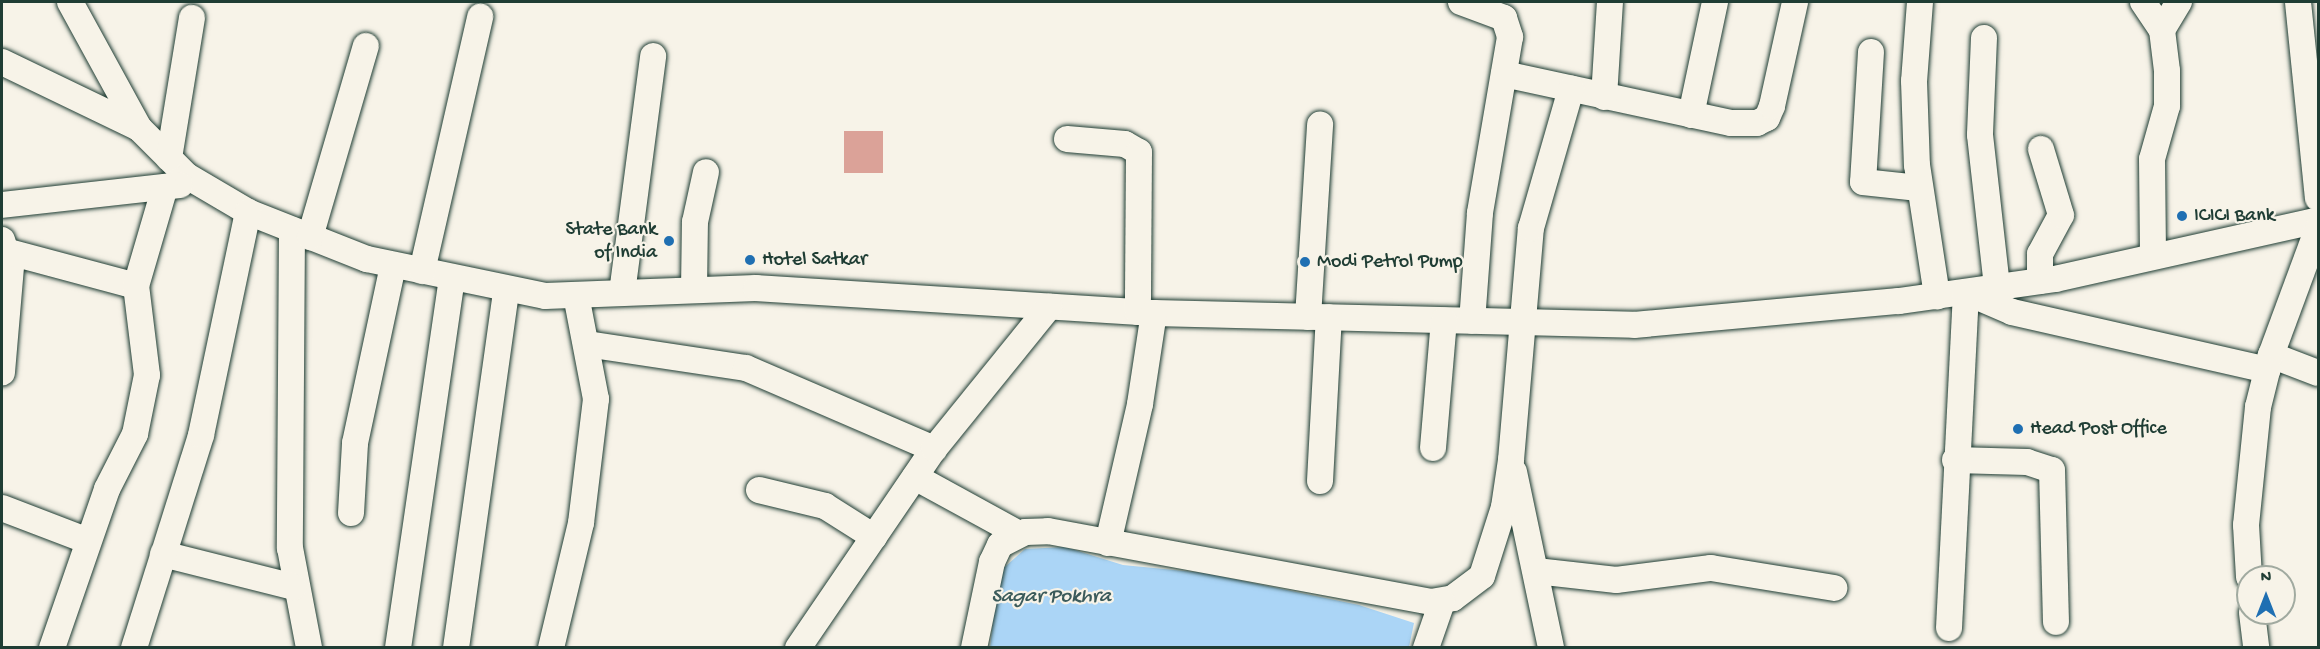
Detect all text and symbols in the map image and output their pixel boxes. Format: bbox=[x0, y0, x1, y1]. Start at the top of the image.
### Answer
place label: ICICI Bank bbox=[2194, 204, 2275, 228]
marker: ICICI Bank bbox=[2175, 209, 2189, 223]
place label: State Bank of India bbox=[565, 218, 657, 265]
marker: State Bank of India bbox=[662, 234, 676, 248]
place label: Hotel Satkar bbox=[762, 248, 867, 272]
place label: Modi Petrol Pump bbox=[1317, 250, 1463, 274]
marker: Hotel Satkar bbox=[743, 253, 757, 267]
marker: Modi Petrol Pump bbox=[1298, 255, 1312, 269]
place label: Head Post Office bbox=[2030, 417, 2167, 441]
marker: Head Post Office bbox=[2011, 422, 2025, 436]
north arrow bbox=[2236, 565, 2296, 625]
text: N bbox=[2261, 569, 2271, 588]
water label: Sagar Pokhra bbox=[991, 585, 1111, 611]

